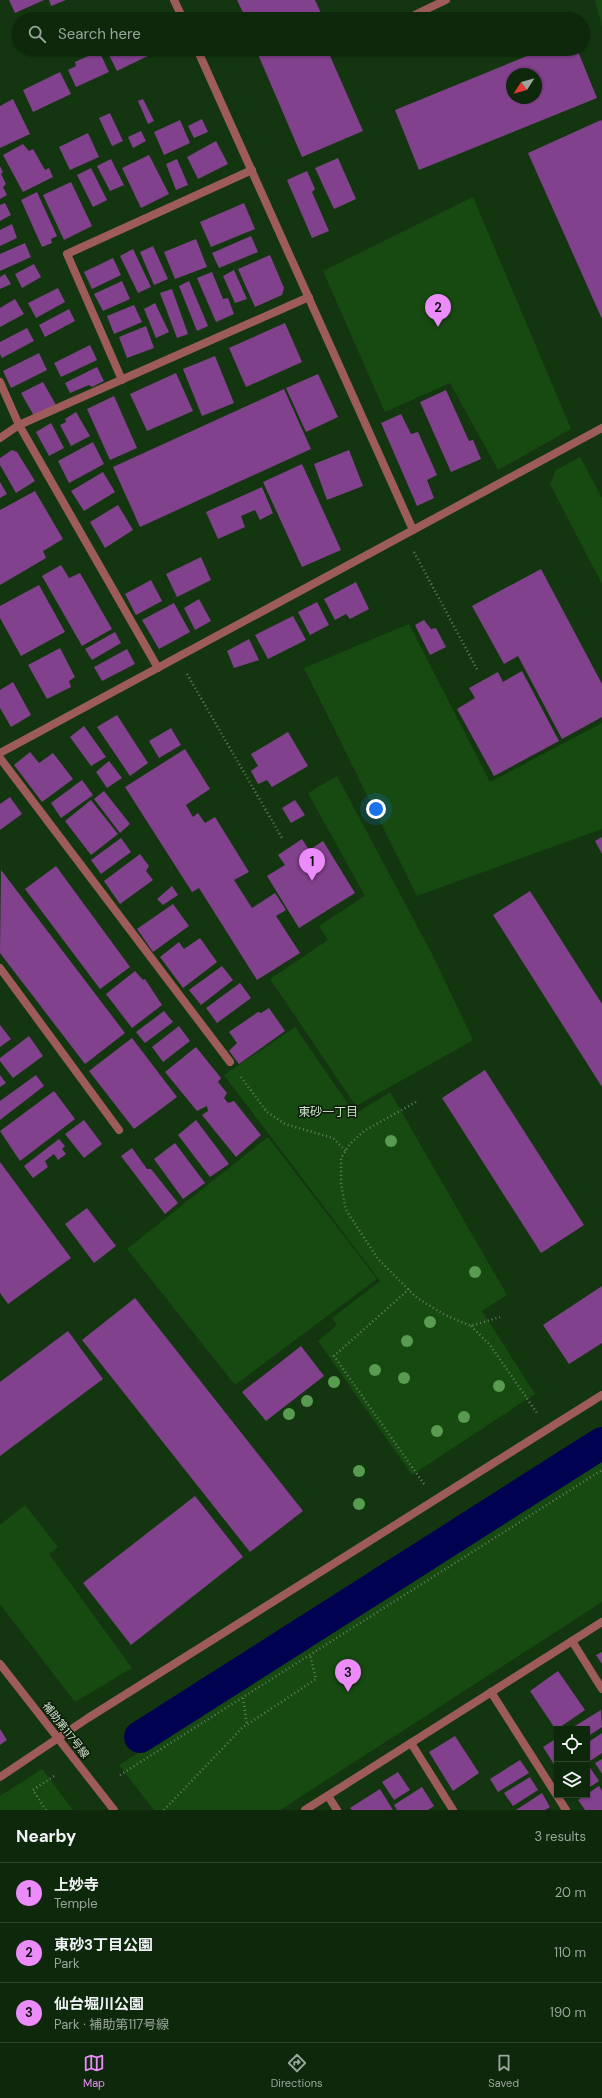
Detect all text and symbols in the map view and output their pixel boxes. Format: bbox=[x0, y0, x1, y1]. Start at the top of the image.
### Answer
search box bbox=[12, 12, 590, 56]
icon: search bbox=[26, 23, 48, 45]
text: Search here bbox=[58, 24, 141, 44]
north arrow bbox=[506, 68, 542, 104]
pin: 2 bbox=[425, 294, 451, 327]
your location bbox=[366, 799, 386, 819]
pin: 1 bbox=[299, 848, 325, 881]
district label: 東砂一丁目 bbox=[298, 1104, 358, 1120]
pin: 3 bbox=[335, 1659, 361, 1692]
street label: 補助第117号線 bbox=[40, 1699, 92, 1761]
map controls bbox=[554, 1726, 590, 1798]
button: locate bbox=[554, 1726, 590, 1762]
button: layers bbox=[554, 1762, 590, 1798]
text: Nearby bbox=[16, 1825, 76, 1847]
text: 3 results bbox=[534, 1828, 586, 1845]
text: 上妙寺 bbox=[54, 1875, 99, 1895]
text: 1 bbox=[27, 1884, 31, 1901]
text: 20 m bbox=[555, 1884, 586, 1901]
text: Temple bbox=[54, 1895, 98, 1912]
text: 東砂3丁目公園 bbox=[54, 1935, 153, 1955]
text: 2 bbox=[25, 1944, 33, 1961]
text: 110 m bbox=[554, 1944, 586, 1961]
text: Park bbox=[54, 1955, 80, 1972]
text: 仙台堀川公園 bbox=[54, 1994, 144, 2014]
text: 3 bbox=[25, 2004, 33, 2021]
text: 190 m bbox=[550, 2004, 586, 2021]
text: Park · 補助第117号線 bbox=[54, 2016, 169, 2033]
tab: Map bbox=[83, 2052, 105, 2090]
tab: Directions bbox=[271, 2052, 323, 2090]
tab: Saved bbox=[488, 2052, 519, 2090]

